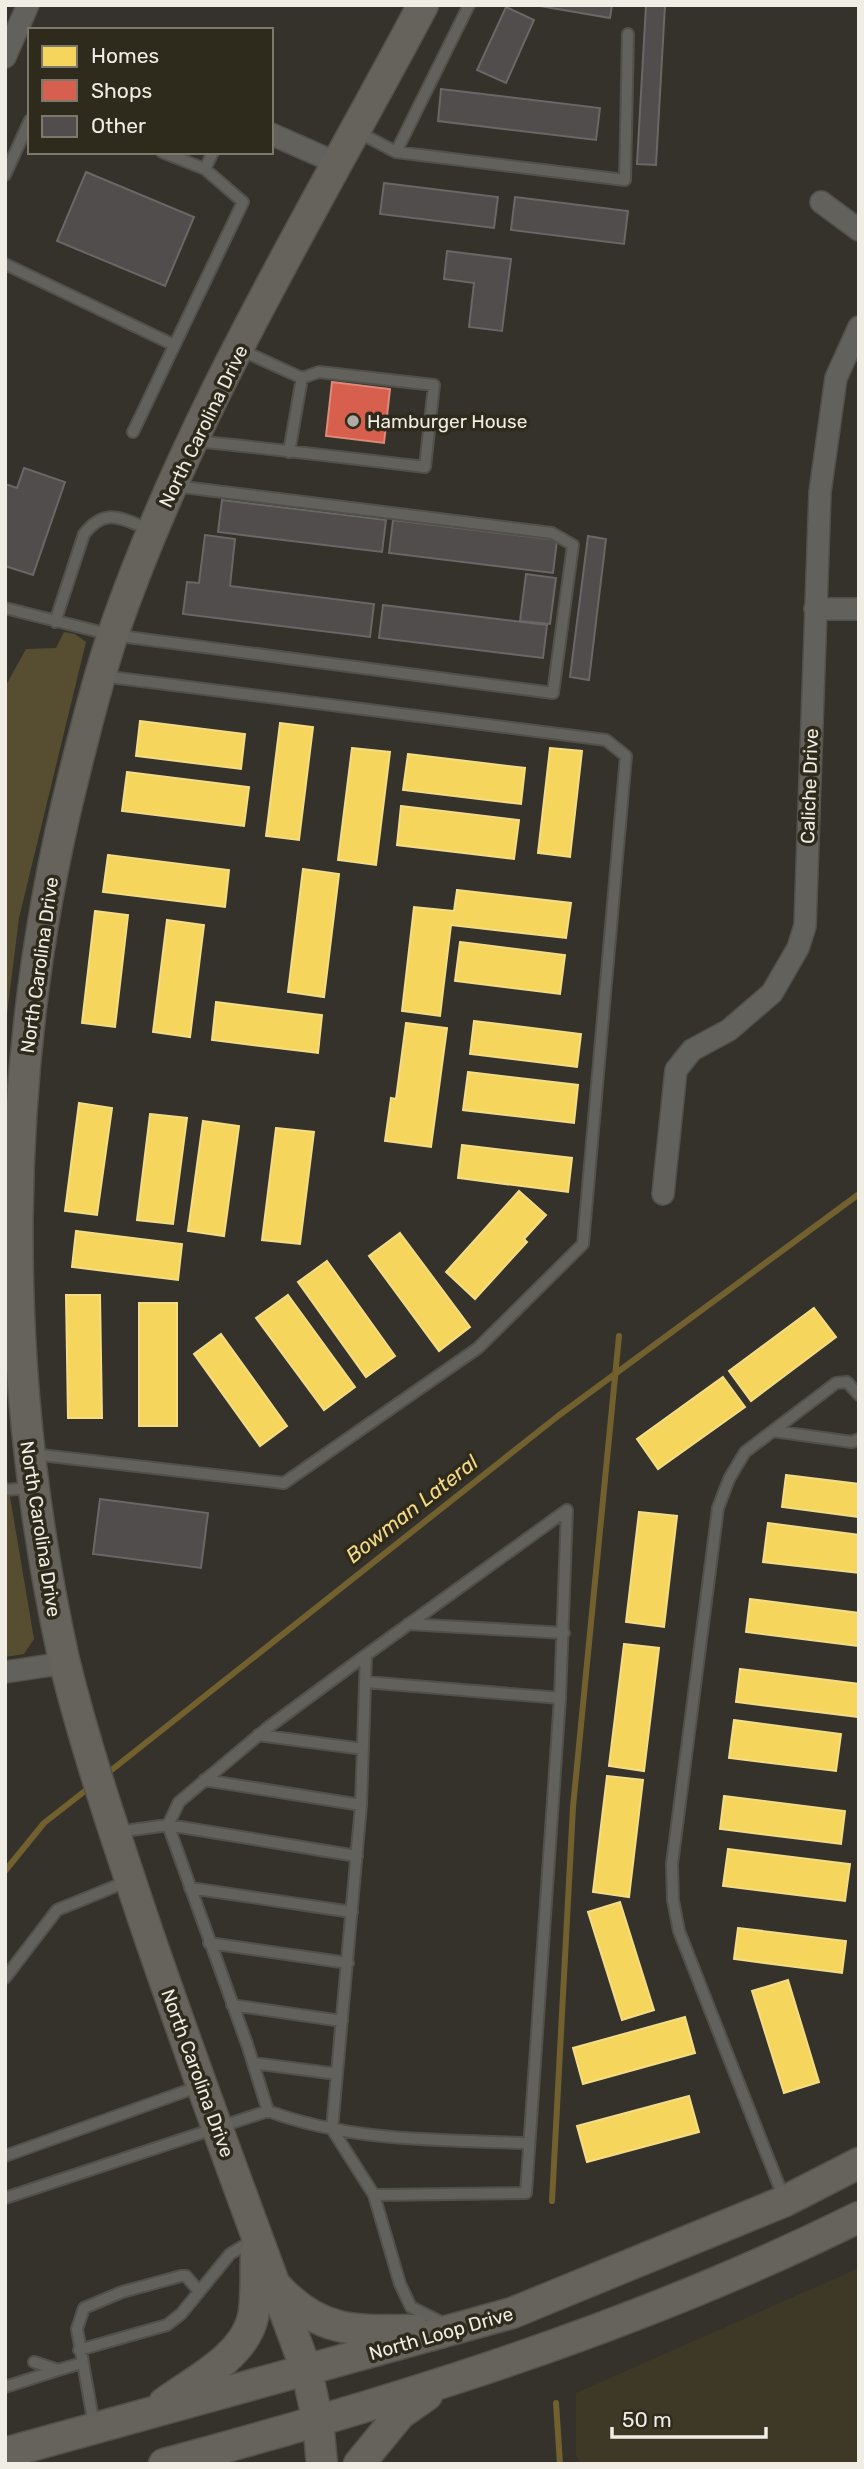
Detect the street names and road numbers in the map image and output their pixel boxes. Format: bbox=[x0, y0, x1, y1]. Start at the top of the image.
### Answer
street label: North Carolina Drive bbox=[154, 341, 253, 511]
street label: Caliche Drive bbox=[796, 728, 823, 844]
street label: North Carolina Drive bbox=[16, 875, 63, 1055]
street label: North Carolina Drive bbox=[15, 1440, 66, 1619]
street label: North Carolina Drive bbox=[156, 1986, 239, 2161]
street label: North Loop Drive bbox=[366, 2302, 516, 2365]

